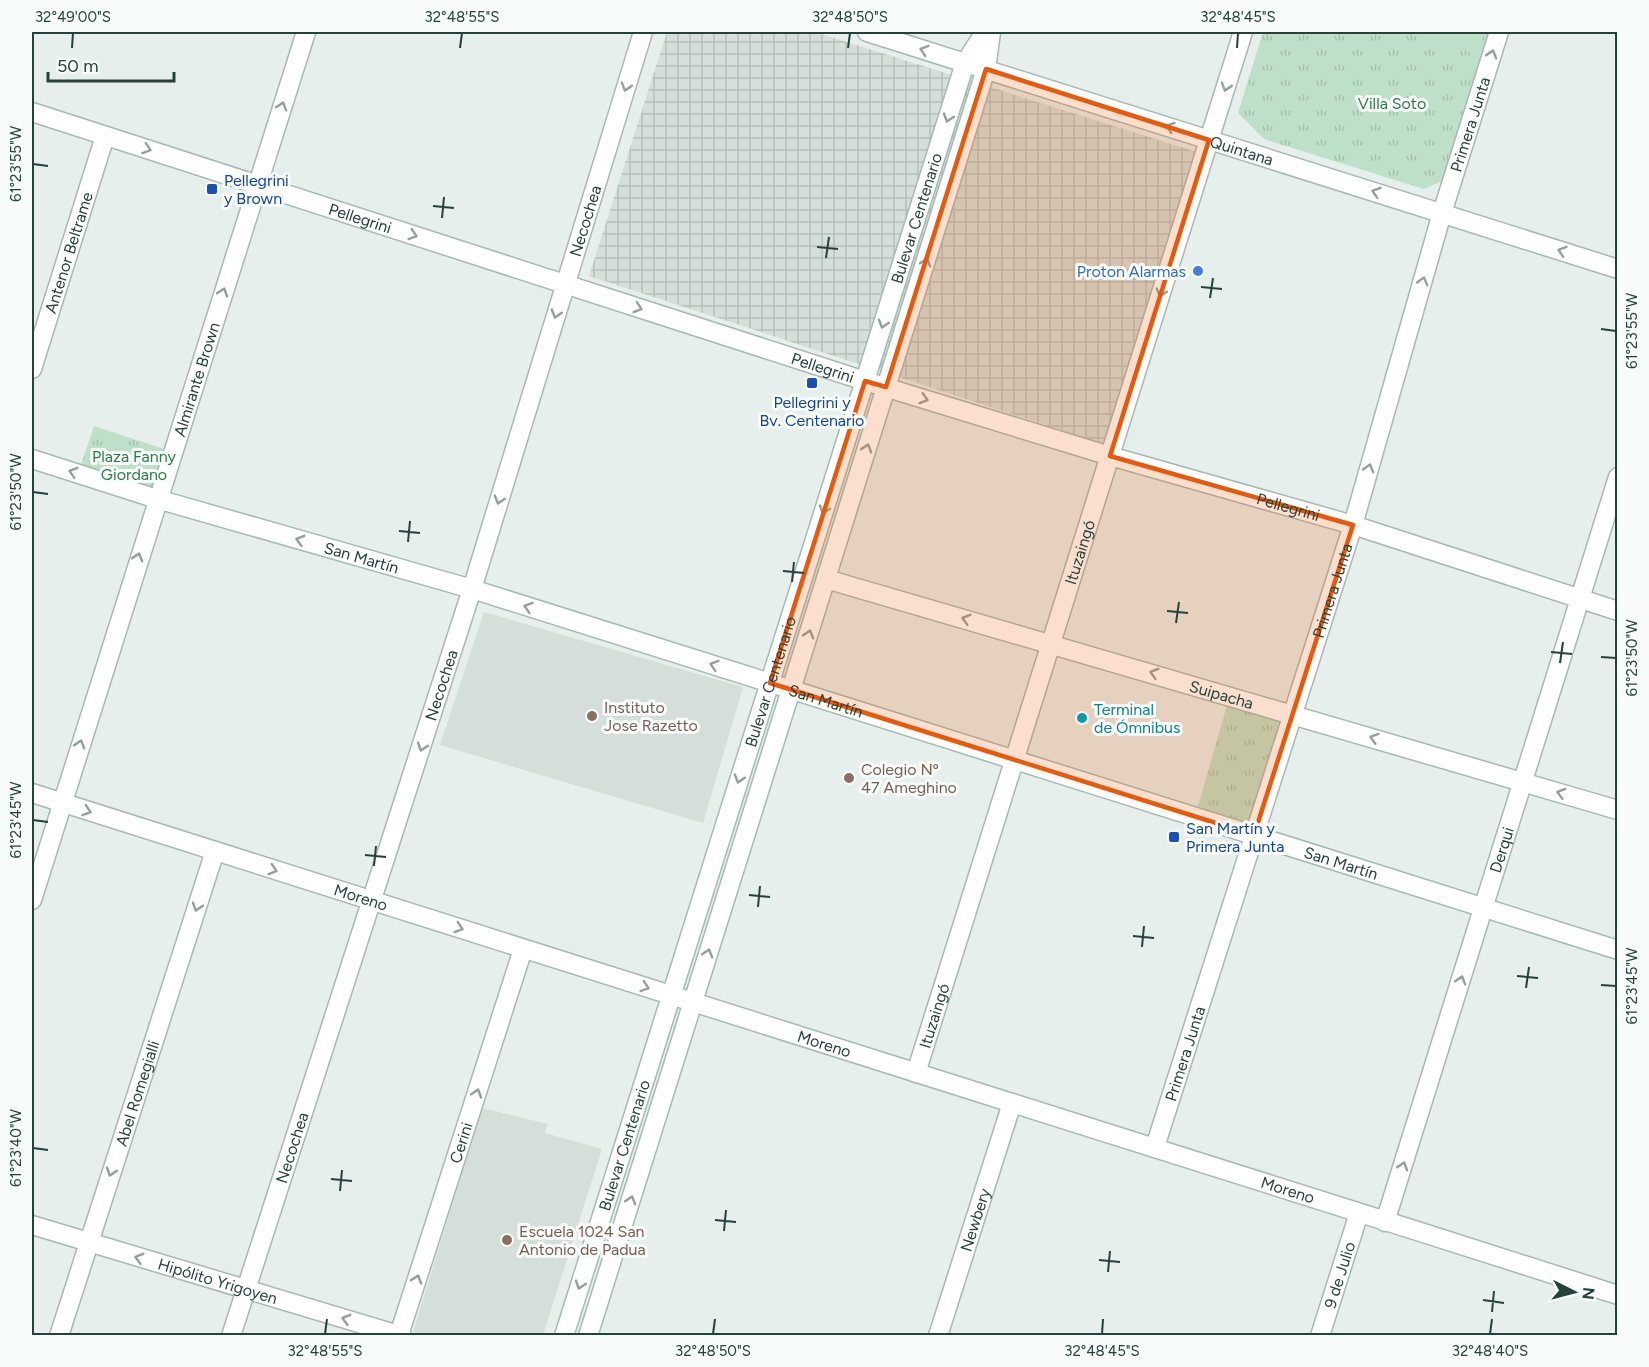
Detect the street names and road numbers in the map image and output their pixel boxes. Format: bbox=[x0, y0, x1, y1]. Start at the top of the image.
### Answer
street label: Primera Junta bbox=[1446, 75, 1494, 175]
street label: Quintana bbox=[1208, 132, 1276, 170]
street label: Bulevar Centenario bbox=[887, 151, 946, 286]
street label: Necochea bbox=[566, 183, 605, 259]
street label: Antenor Beltrame bbox=[41, 189, 97, 316]
street label: Pellegrini bbox=[326, 199, 394, 238]
street label: Almirante Brown bbox=[170, 320, 224, 439]
street label: Pellegrini bbox=[789, 349, 856, 387]
street label: Pellegrini bbox=[1254, 489, 1322, 525]
street label: Ituzaingó bbox=[1061, 518, 1099, 587]
street label: San Martín bbox=[322, 538, 401, 578]
street label: Primera Junta bbox=[1309, 541, 1357, 641]
street label: Bulevar Centenario bbox=[741, 614, 800, 750]
street label: Necochea bbox=[421, 647, 462, 723]
street label: Suipacha bbox=[1187, 676, 1256, 713]
street label: San Martín bbox=[786, 680, 865, 722]
street label: Derqui bbox=[1486, 825, 1518, 875]
street label: San Martín bbox=[1301, 843, 1380, 884]
street label: Moreno bbox=[332, 880, 390, 915]
street label: Ituzaingó bbox=[915, 981, 954, 1051]
street label: Primera Junta bbox=[1161, 1004, 1209, 1104]
street label: Moreno bbox=[795, 1027, 853, 1061]
street label: Abel Romegialli bbox=[112, 1038, 163, 1149]
street label: Bulevar Centenario bbox=[595, 1078, 654, 1213]
street label: Necochea bbox=[272, 1110, 313, 1186]
street label: Cerini bbox=[446, 1120, 477, 1166]
street label: Moreno bbox=[1259, 1173, 1317, 1208]
street label: Newbery bbox=[956, 1185, 995, 1254]
street label: 9 de Julio bbox=[1320, 1239, 1359, 1311]
street label: Hipólito Yrigoyen bbox=[156, 1254, 280, 1308]

